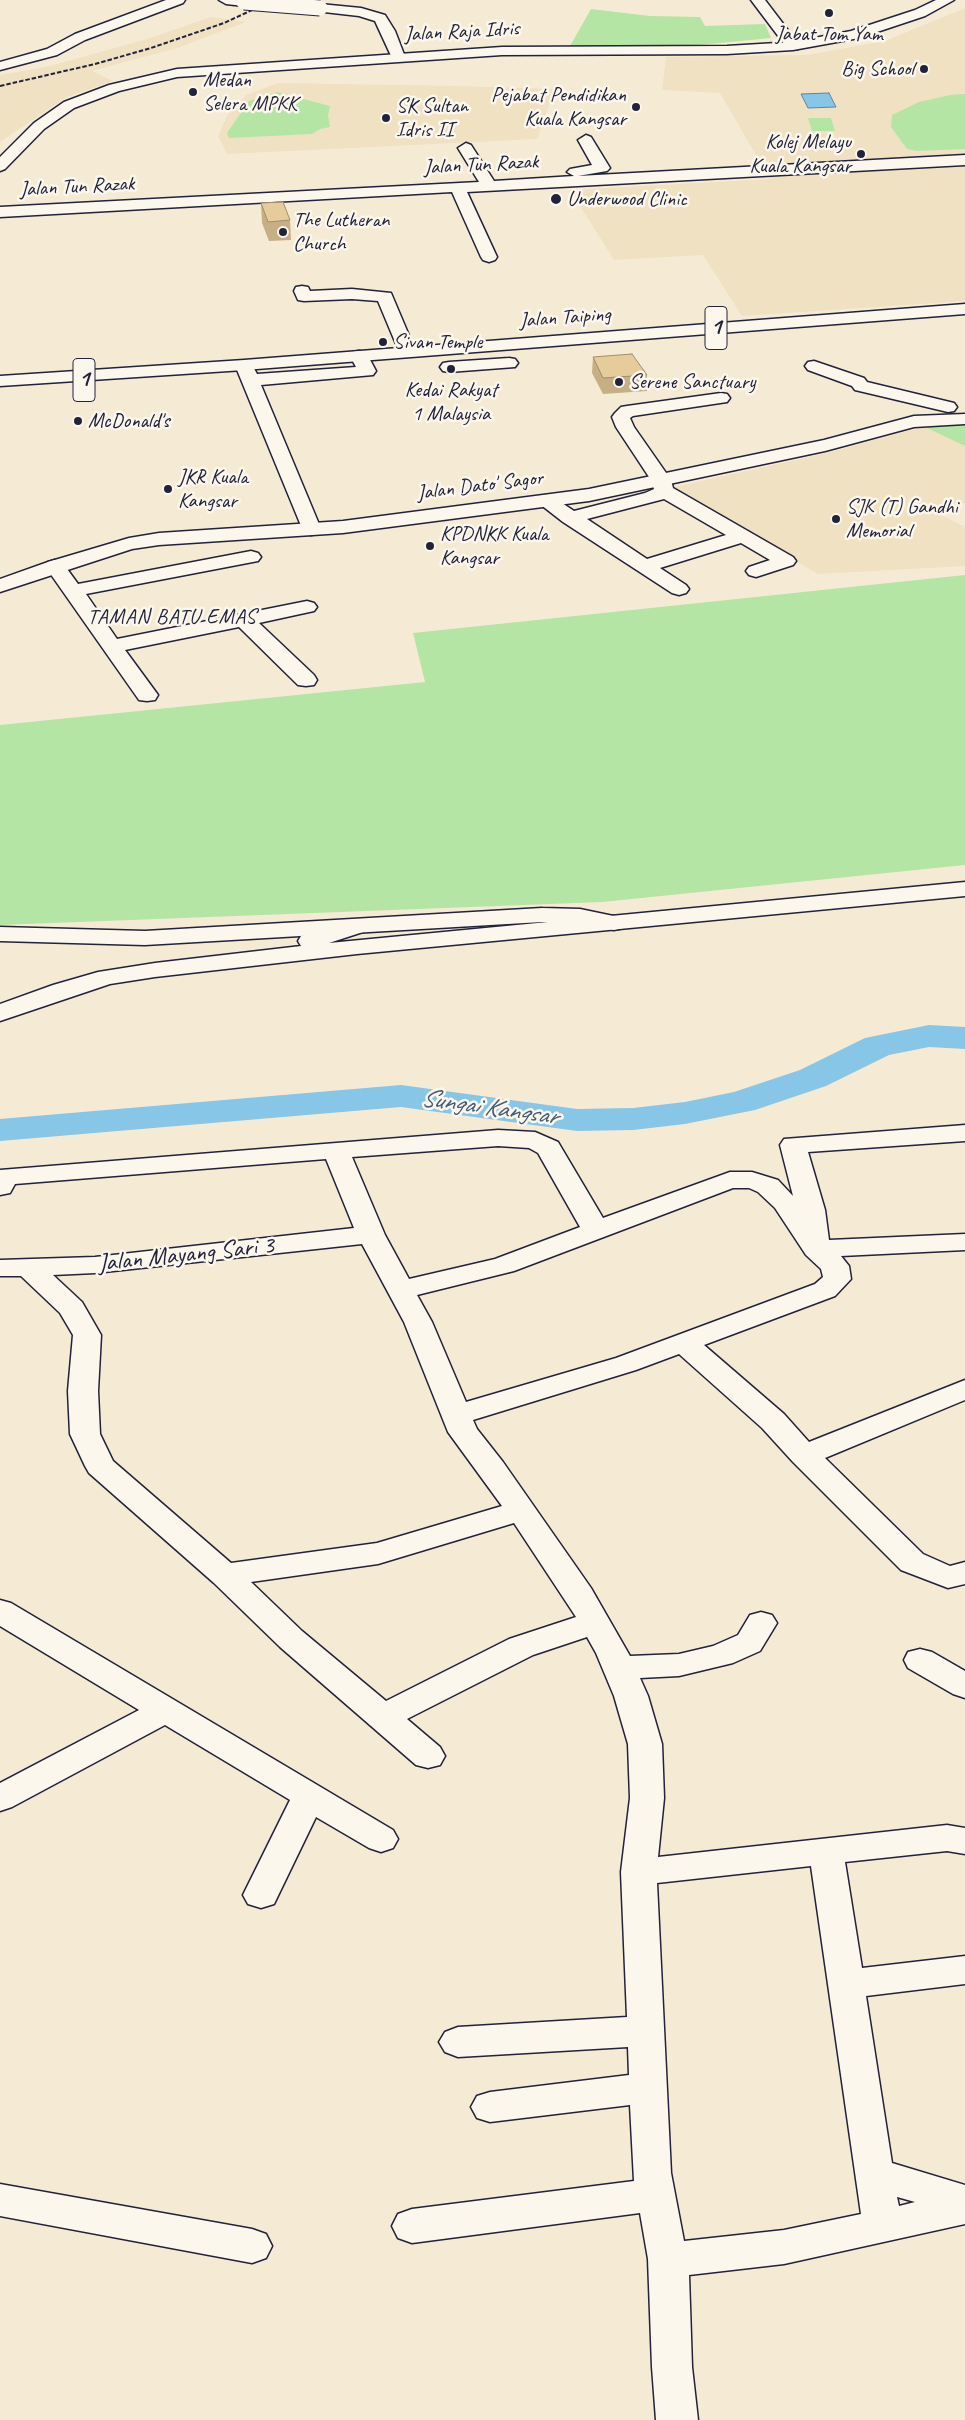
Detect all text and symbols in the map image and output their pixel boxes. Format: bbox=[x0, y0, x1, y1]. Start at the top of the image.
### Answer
marker: Jabat Tom Yam bbox=[823, 7, 835, 19]
street label: Jalan Raja Idris bbox=[404, 16, 520, 48]
place label: Jabat Tom Yam bbox=[775, 21, 883, 47]
place label: Big School bbox=[841, 56, 914, 82]
marker: Big School bbox=[918, 63, 930, 75]
place label: Medan Selera MPKK bbox=[203, 67, 297, 117]
place label: Pejabat Pendidikan Kuala Kangsar bbox=[491, 82, 626, 132]
marker: Medan Selera MPKK bbox=[187, 86, 199, 98]
place label: SK Sultan Idris II bbox=[396, 93, 468, 143]
marker: Pejabat Pendidikan Kuala Kangsar bbox=[630, 101, 642, 113]
marker: SK Sultan Idris II bbox=[380, 112, 392, 124]
place label: Kolej Melayu Kuala Kangsar bbox=[750, 129, 851, 179]
marker: Kolej Melayu Kuala Kangsar bbox=[855, 148, 867, 160]
street label: Jalan Tun Razak bbox=[423, 149, 539, 181]
street label: Jalan Tun Razak bbox=[19, 171, 135, 203]
place label: Underwood Clinic bbox=[567, 186, 687, 212]
marker: Underwood Clinic bbox=[549, 192, 563, 206]
place label: The Lutheran Church bbox=[293, 207, 389, 257]
marker: The Lutheran Church bbox=[277, 226, 289, 238]
street label: Jalan Taiping bbox=[518, 302, 612, 334]
road number: 1 bbox=[705, 306, 727, 349]
place label: Sivan Temple bbox=[393, 329, 482, 355]
marker: Sivan Temple bbox=[377, 336, 389, 348]
road number: 1 bbox=[73, 358, 95, 402]
marker: Kedai Rakyat 1 Malaysia bbox=[445, 363, 457, 375]
place label: Serene Sanctuary bbox=[629, 369, 755, 395]
marker: Serene Sanctuary bbox=[613, 376, 625, 388]
place label: Kedai Rakyat 1 Malaysia bbox=[405, 377, 497, 427]
place label: McDonald's bbox=[88, 408, 169, 434]
marker: McDonald's bbox=[72, 415, 84, 427]
place label: JKR Kuala Kangsar bbox=[178, 464, 248, 514]
street label: Jalan Dato' Sagor bbox=[416, 466, 544, 506]
marker: JKR Kuala Kangsar bbox=[162, 483, 174, 495]
place label: SJK (T) Gandhi Memorial bbox=[846, 494, 958, 544]
marker: SJK (T) Gandhi Memorial bbox=[830, 513, 842, 525]
place label: KPDNKK Kuala Kangsar bbox=[440, 521, 548, 571]
marker: KPDNKK Kuala Kangsar bbox=[424, 540, 436, 552]
district label: TAMAN BATU EMAS bbox=[86, 604, 258, 630]
water label: Sungai Kangsar bbox=[419, 1083, 559, 1133]
street label: Jalan Mayang Sari 3 bbox=[97, 1231, 275, 1279]

